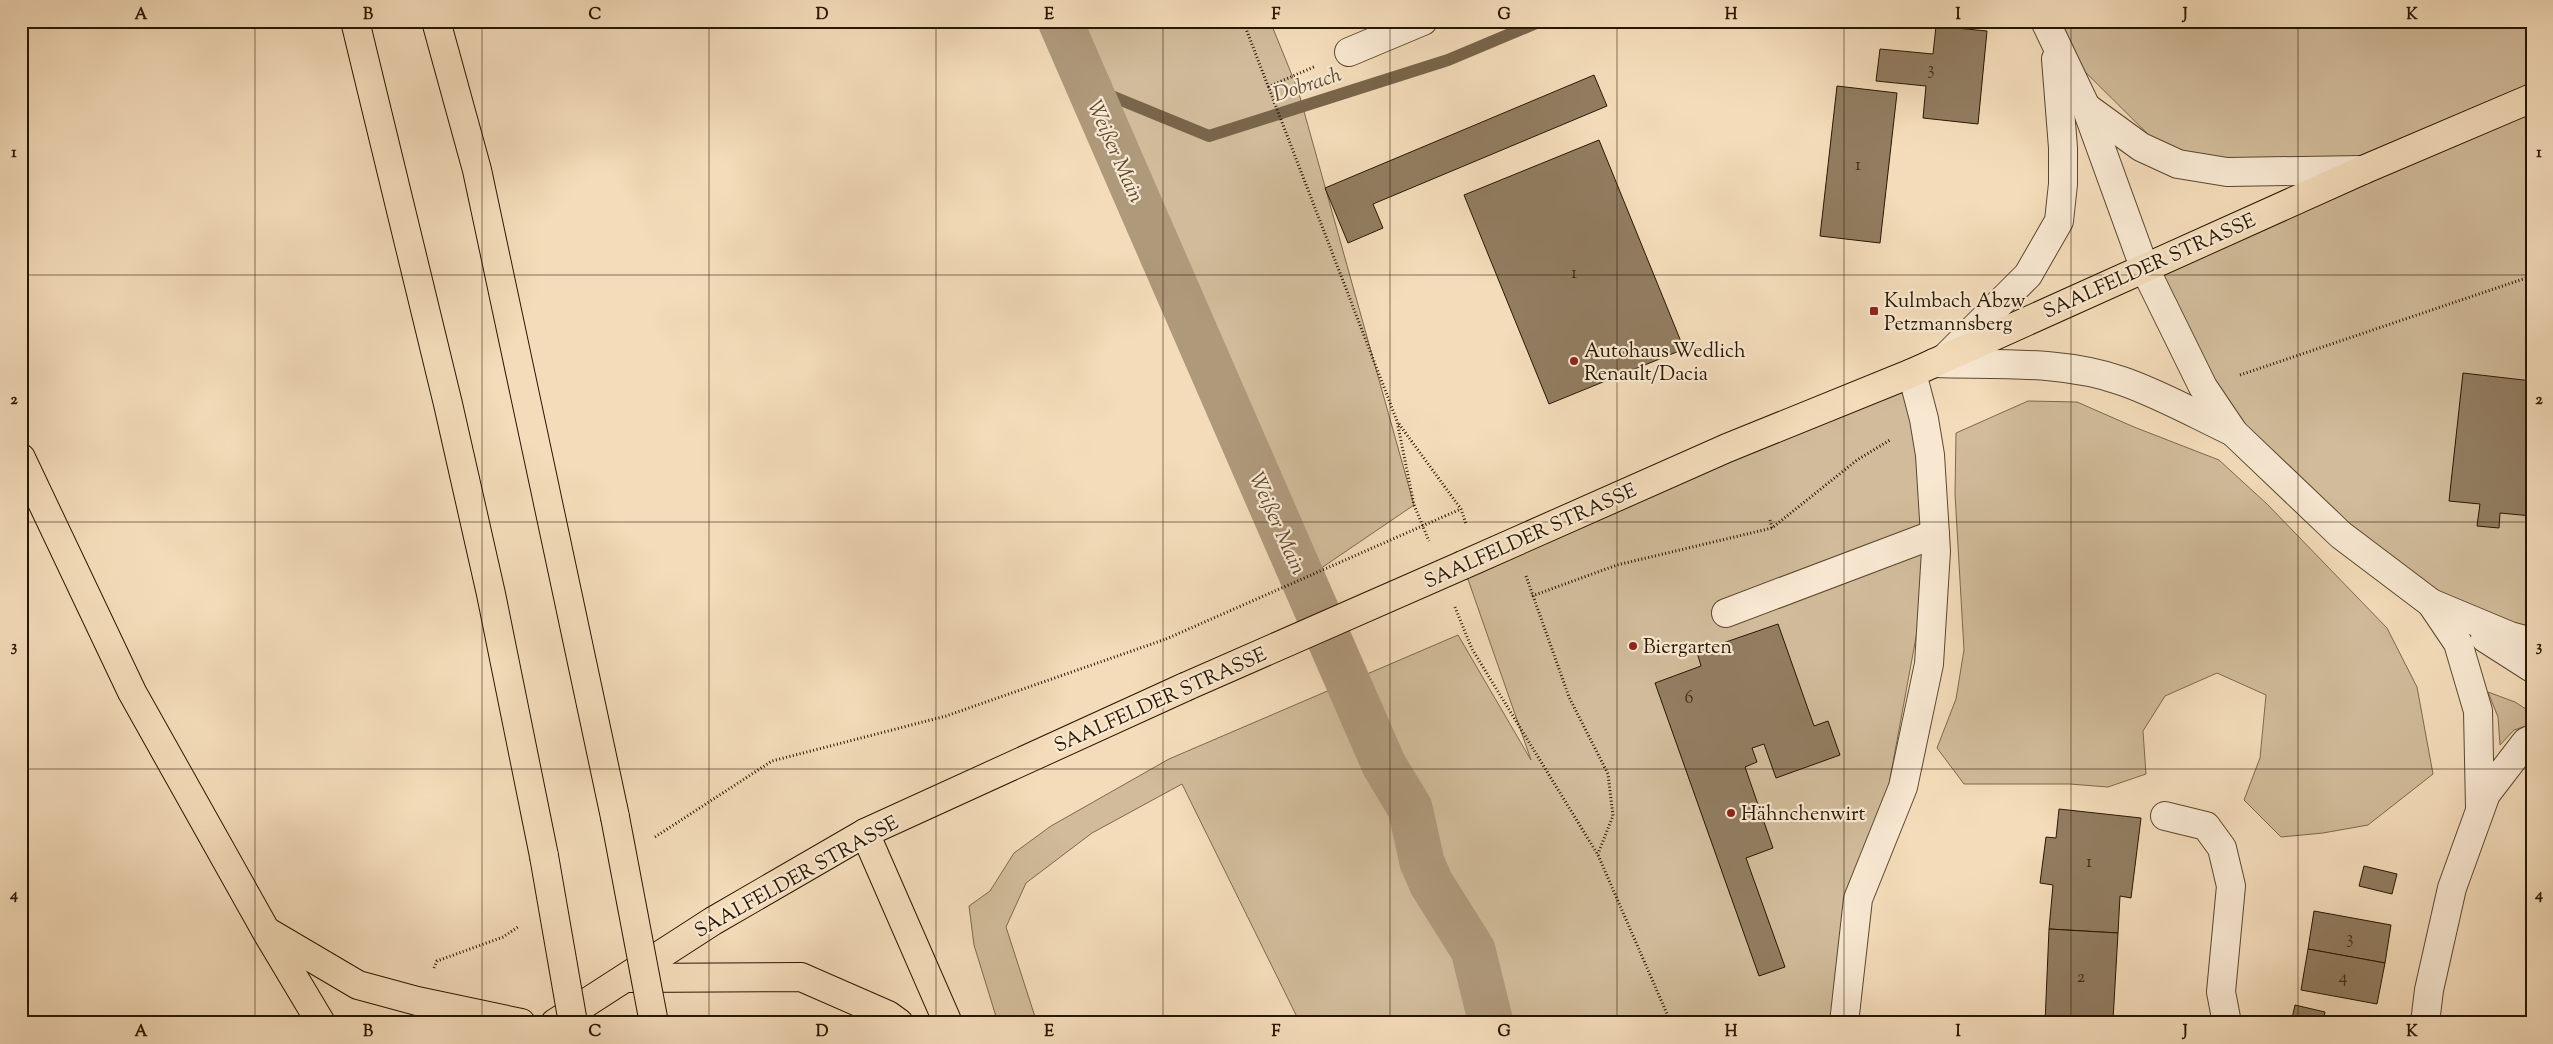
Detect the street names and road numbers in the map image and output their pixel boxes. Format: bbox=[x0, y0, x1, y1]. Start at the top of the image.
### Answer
street label: SAALFELDER STRASSE bbox=[2039, 207, 2261, 327]
street label: SAALFELDER STRASSE bbox=[1420, 477, 1642, 597]
street label: SAALFELDER STRASSE bbox=[1050, 641, 1272, 761]
street label: SAALFELDER STRASSE bbox=[690, 810, 905, 947]

